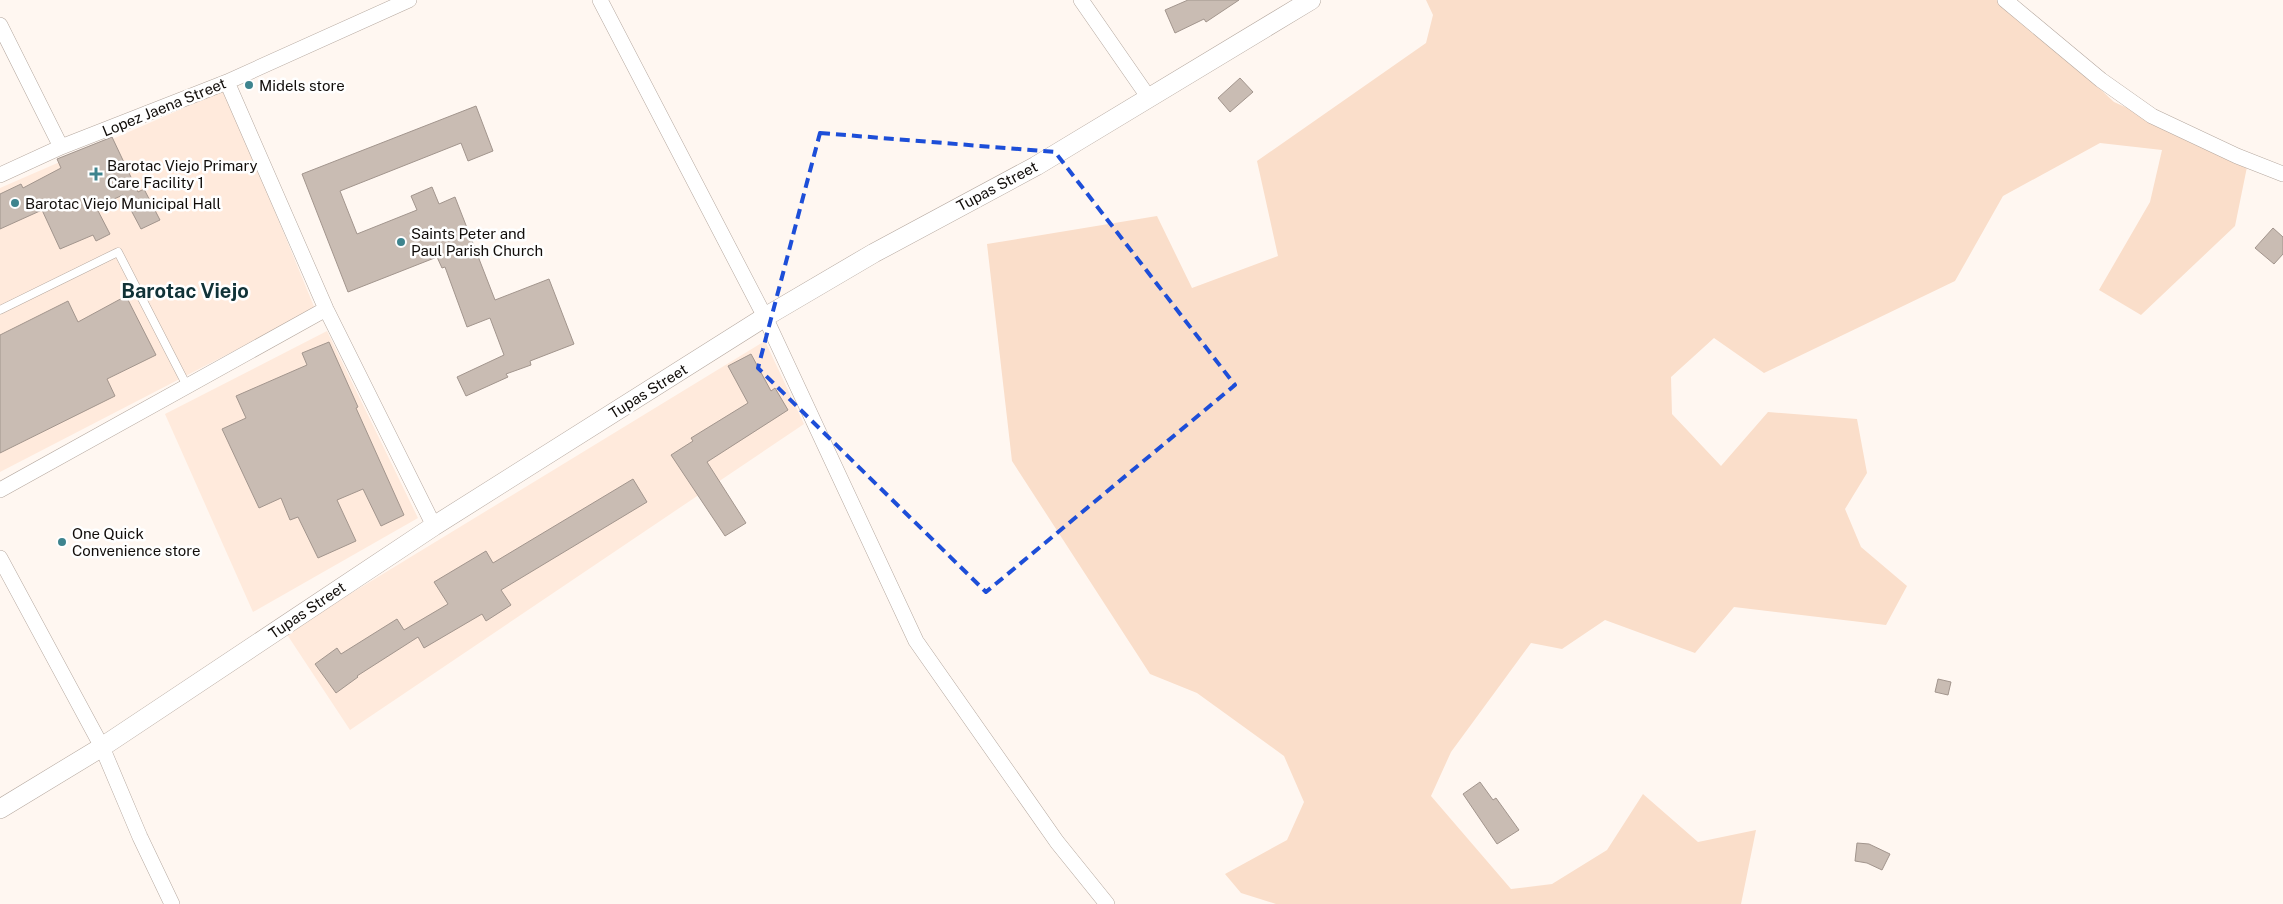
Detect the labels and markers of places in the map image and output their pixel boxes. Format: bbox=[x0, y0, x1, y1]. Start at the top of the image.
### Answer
place label: Midels store bbox=[259, 77, 345, 94]
marker: Midels store bbox=[243, 79, 255, 91]
place label: Barotac Viejo Primary Care Facility 1 bbox=[107, 157, 257, 191]
marker: Barotac Viejo Primary Care Facility 1 bbox=[89, 167, 103, 181]
place label: Barotac Viejo Municipal Hall bbox=[25, 195, 221, 212]
marker: Barotac Viejo Municipal Hall bbox=[9, 197, 21, 209]
place label: Saints Peter and Paul Parish Church bbox=[411, 225, 543, 259]
marker: Saints Peter and Paul Parish Church bbox=[395, 236, 407, 248]
place label: One Quick Convenience store bbox=[72, 525, 201, 559]
marker: One Quick Convenience store bbox=[56, 536, 68, 548]

